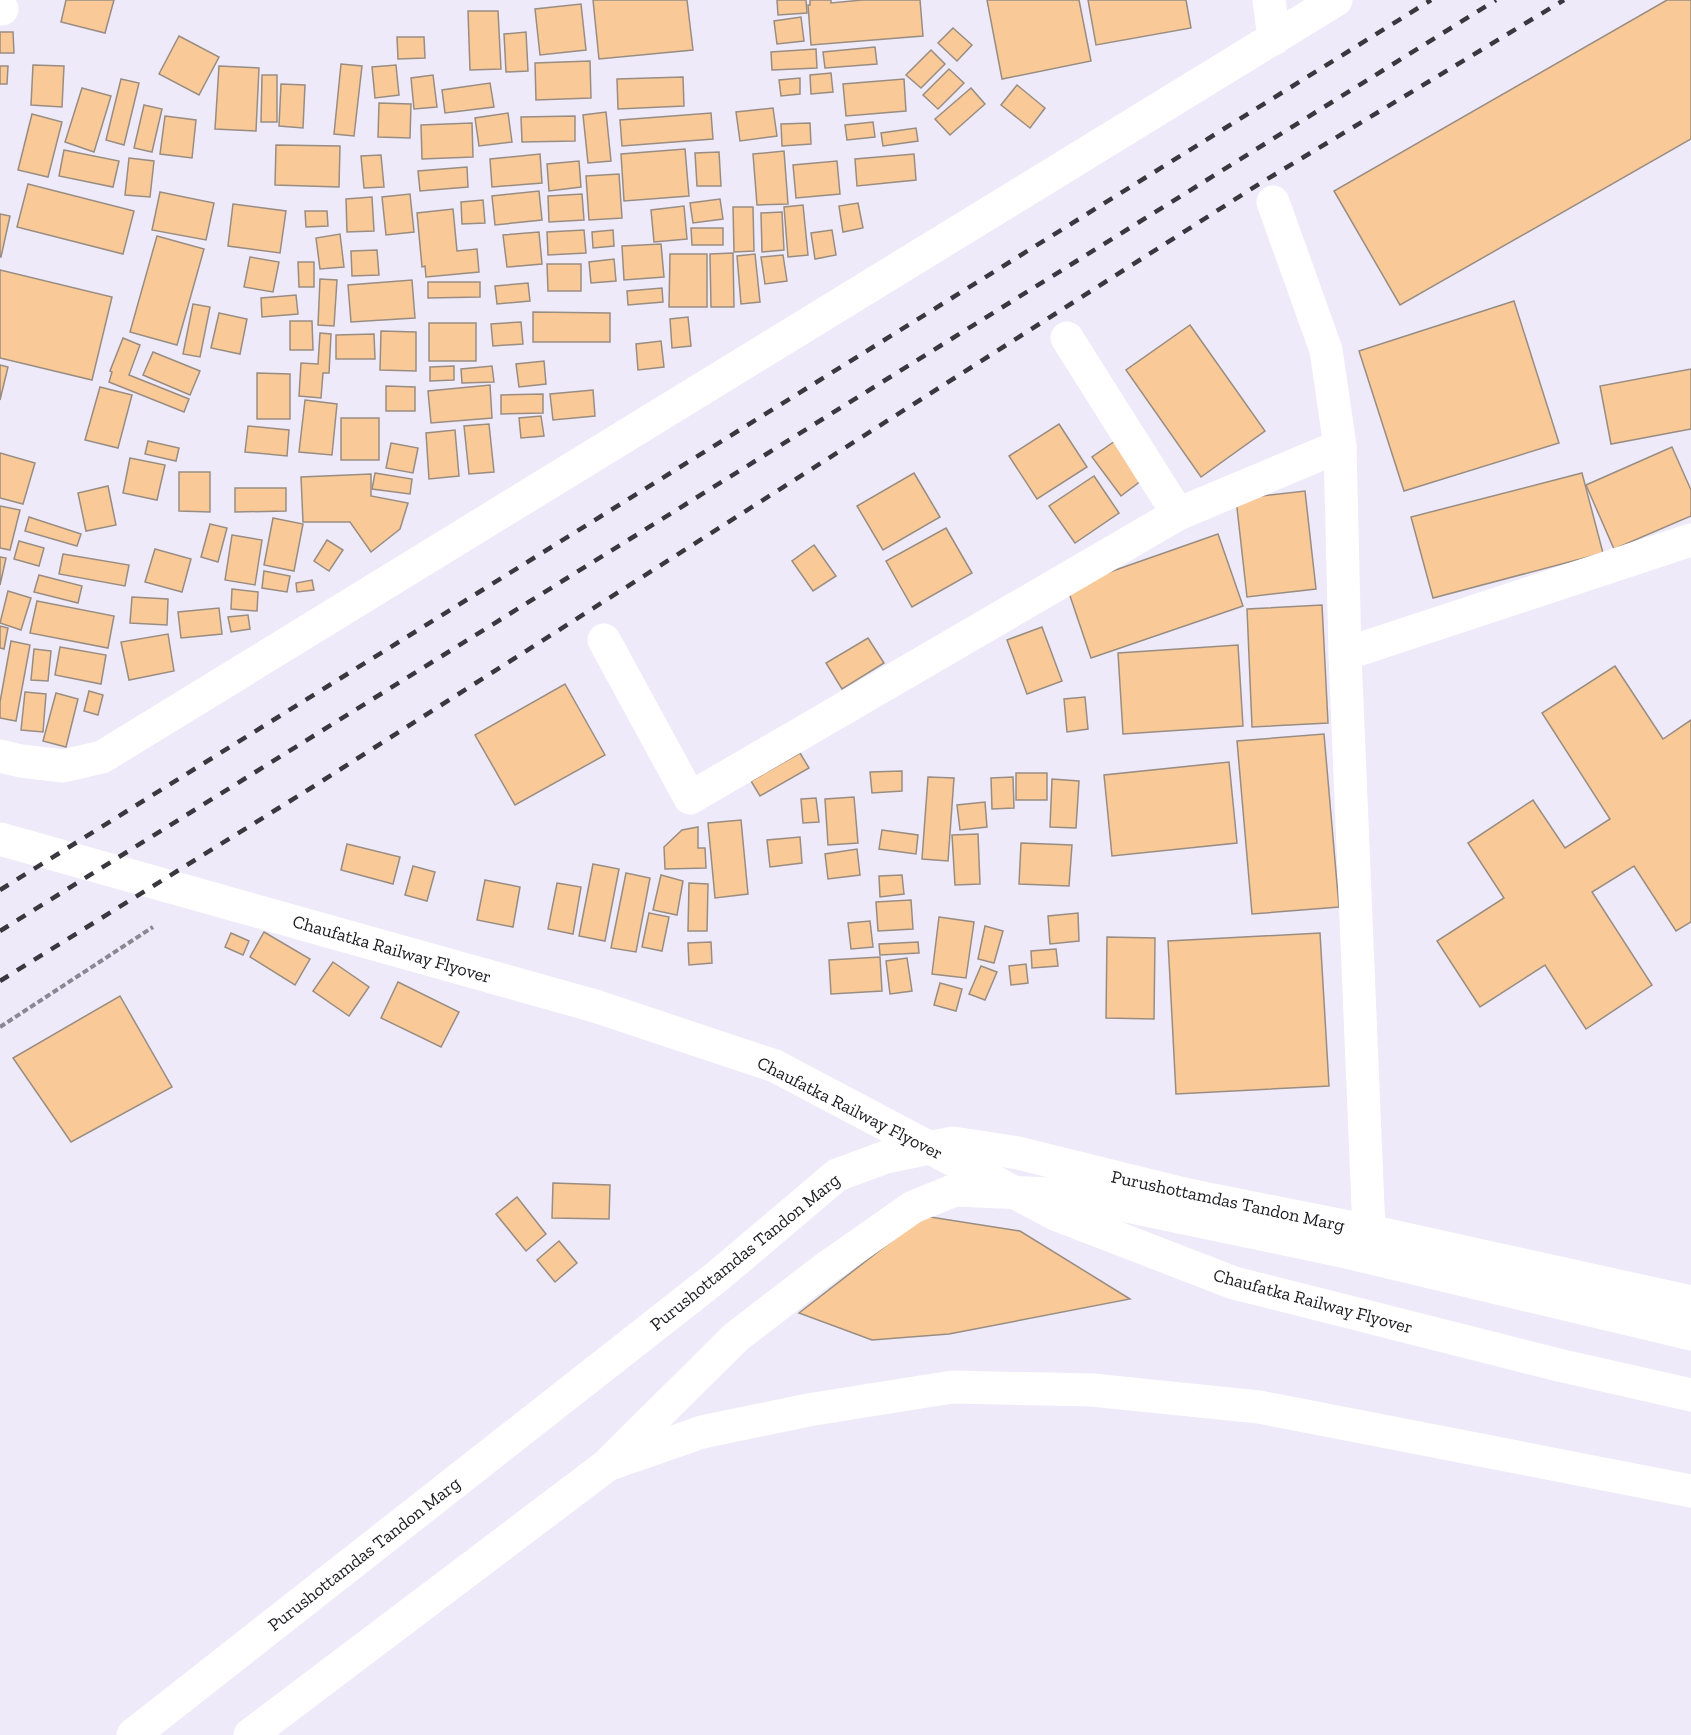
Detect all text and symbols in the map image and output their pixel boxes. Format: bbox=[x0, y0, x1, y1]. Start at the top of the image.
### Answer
street label: Chaufatka Railway Flyover bbox=[290, 910, 494, 988]
street label: Chaufatka Railway Flyover bbox=[753, 1052, 947, 1164]
street label: Purushottamdas Tandon Marg bbox=[1109, 1165, 1347, 1237]
street label: Purushottamdas Tandon Marg bbox=[646, 1168, 845, 1335]
street label: Chaufatka Railway Flyover bbox=[1211, 1264, 1415, 1338]
street label: Purushottamdas Tandon Marg bbox=[263, 1472, 465, 1636]

